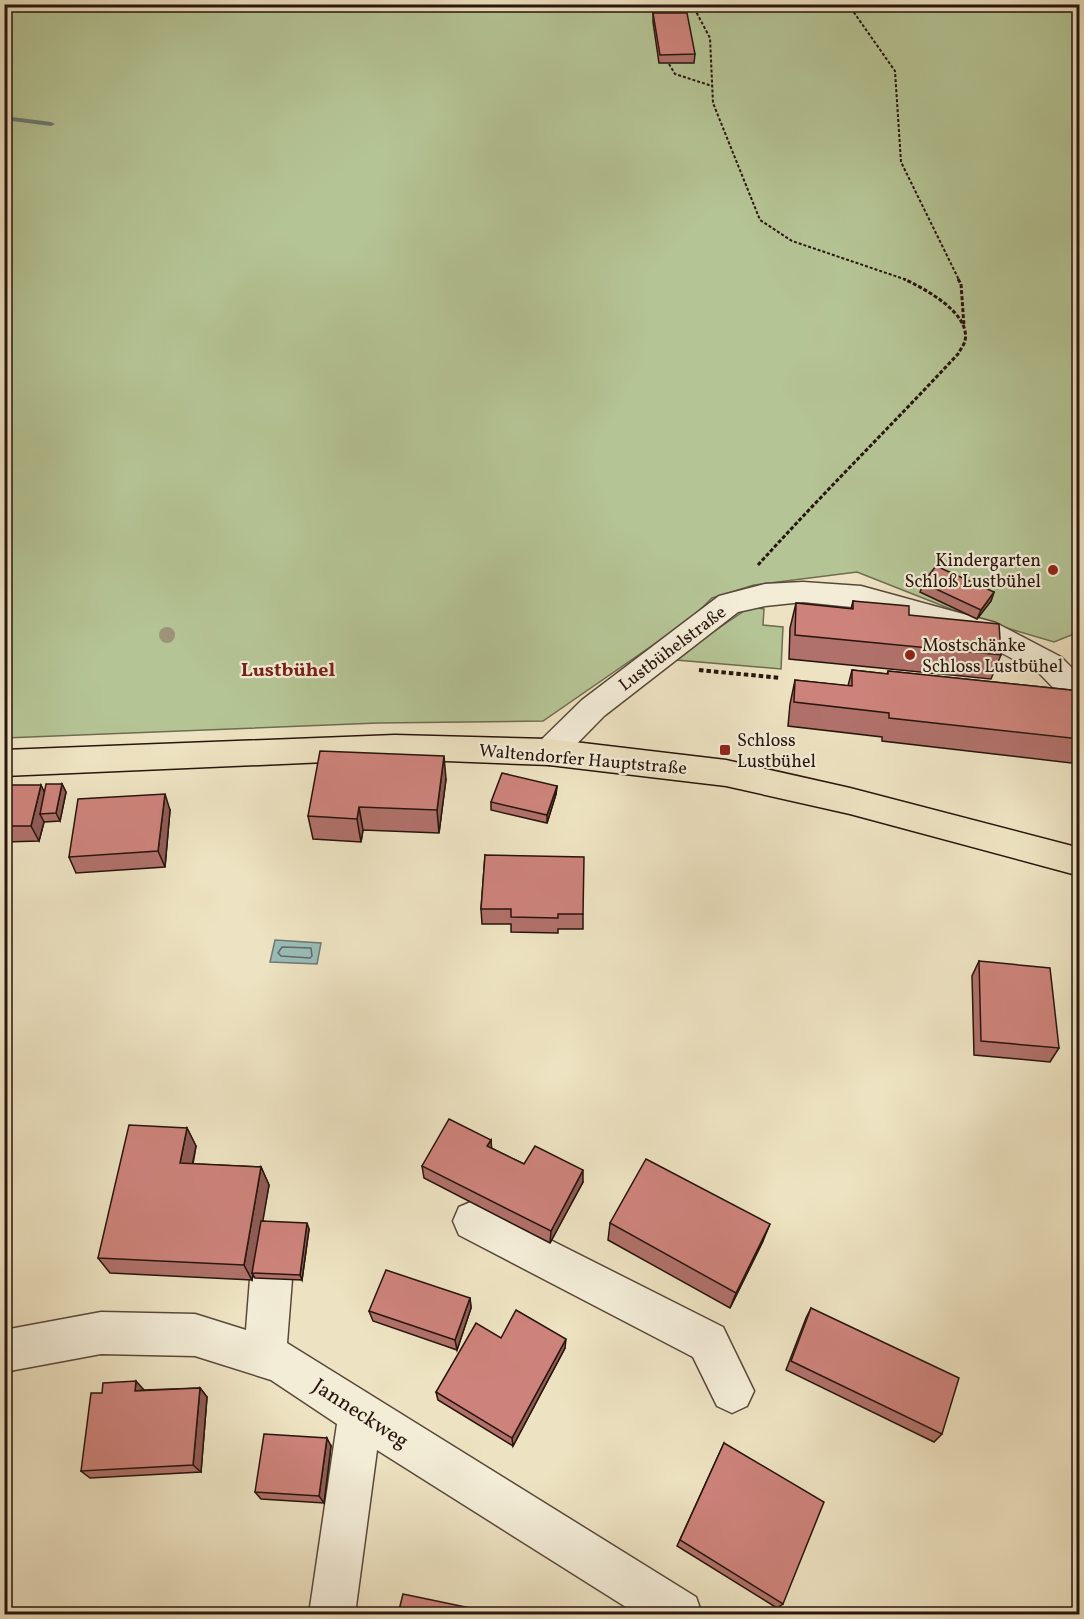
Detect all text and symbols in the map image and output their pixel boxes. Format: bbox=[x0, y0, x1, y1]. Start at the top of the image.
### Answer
place label: Kindergarten Schloß Lustbühel bbox=[905, 549, 1041, 595]
marker: Kindergarten Schloß Lustbühel bbox=[1046, 563, 1060, 577]
street label: Lustbühelstraße bbox=[614, 600, 732, 698]
place label: Mostschänke Schloss Lustbühel bbox=[922, 634, 1063, 680]
marker: Mostschänke Schloss Lustbühel bbox=[903, 648, 917, 662]
district label: Lustbühel bbox=[241, 657, 336, 685]
place label: Schloss Lustbühel bbox=[737, 729, 816, 775]
street label: Waltendorfer Hauptstraße bbox=[478, 739, 688, 782]
marker: Schloss Lustbühel bbox=[718, 743, 732, 757]
street label: Janneckweg bbox=[306, 1372, 414, 1456]

